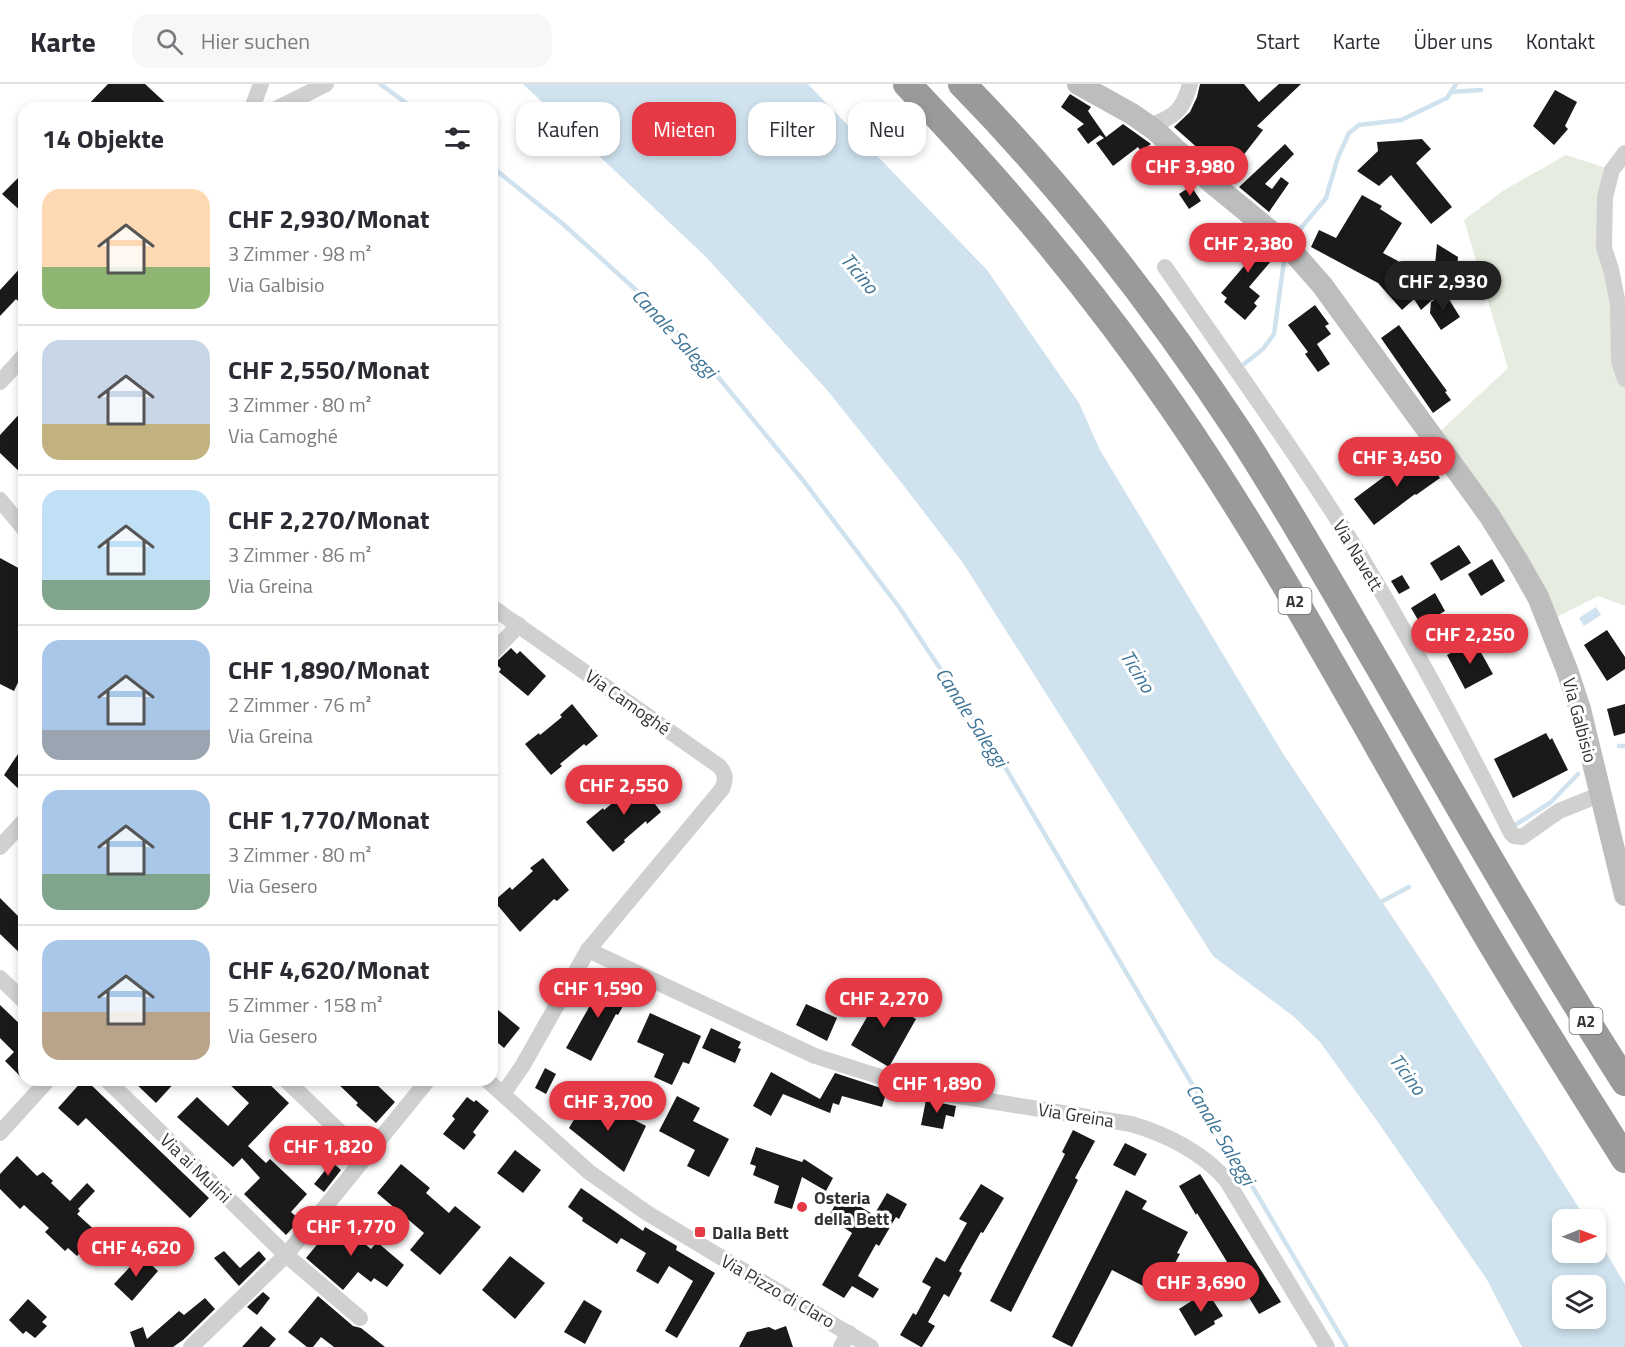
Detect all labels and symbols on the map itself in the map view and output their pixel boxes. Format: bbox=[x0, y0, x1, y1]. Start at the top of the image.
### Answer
pin: CHF 3,980 bbox=[1121, 146, 1259, 197]
pin: CHF 2,380 bbox=[1179, 223, 1317, 274]
water label: Ticino bbox=[833, 246, 887, 301]
pin: CHF 2,930 bbox=[1374, 261, 1512, 312]
water label: Canale Saleggi bbox=[625, 281, 727, 387]
pin: CHF 3,450 bbox=[1328, 437, 1466, 488]
street label: Via Navett bbox=[1326, 514, 1390, 596]
road number: A2 bbox=[1278, 588, 1312, 614]
pin: CHF 2,250 bbox=[1401, 614, 1539, 665]
water label: Ticino bbox=[1113, 643, 1164, 699]
water label: Canale Saleggi bbox=[928, 661, 1018, 776]
street label: Via Camoghé bbox=[580, 663, 676, 741]
street label: Via Galbisio bbox=[1556, 675, 1604, 765]
pin: CHF 2,550 bbox=[555, 765, 693, 816]
pin: CHF 1,590 bbox=[529, 968, 667, 1019]
pin: CHF 2,270 bbox=[815, 978, 953, 1029]
road number: A2 bbox=[1570, 1008, 1602, 1034]
water label: Ticino bbox=[1382, 1046, 1435, 1102]
pin: CHF 1,890 bbox=[868, 1063, 1006, 1114]
water label: Canale Saleggi bbox=[1178, 1077, 1265, 1193]
pin: CHF 3,700 bbox=[539, 1081, 677, 1132]
street label: Via Greina bbox=[1036, 1096, 1116, 1134]
pin: CHF 1,820 bbox=[259, 1126, 397, 1177]
street label: Via ai Mulini bbox=[154, 1127, 238, 1209]
place label: Osteria della Bett bbox=[814, 1184, 890, 1232]
marker: Osteria della Bett bbox=[795, 1200, 809, 1214]
pin: CHF 1,770 bbox=[282, 1206, 420, 1257]
north arrow bbox=[1552, 1209, 1606, 1263]
place label: Dalla Bett bbox=[712, 1219, 789, 1246]
marker: Dalla Bett bbox=[693, 1225, 707, 1239]
pin: CHF 4,620 bbox=[67, 1227, 205, 1278]
street label: Via Pizzo di Claro bbox=[716, 1247, 840, 1335]
pin: CHF 3,690 bbox=[1132, 1262, 1270, 1313]

